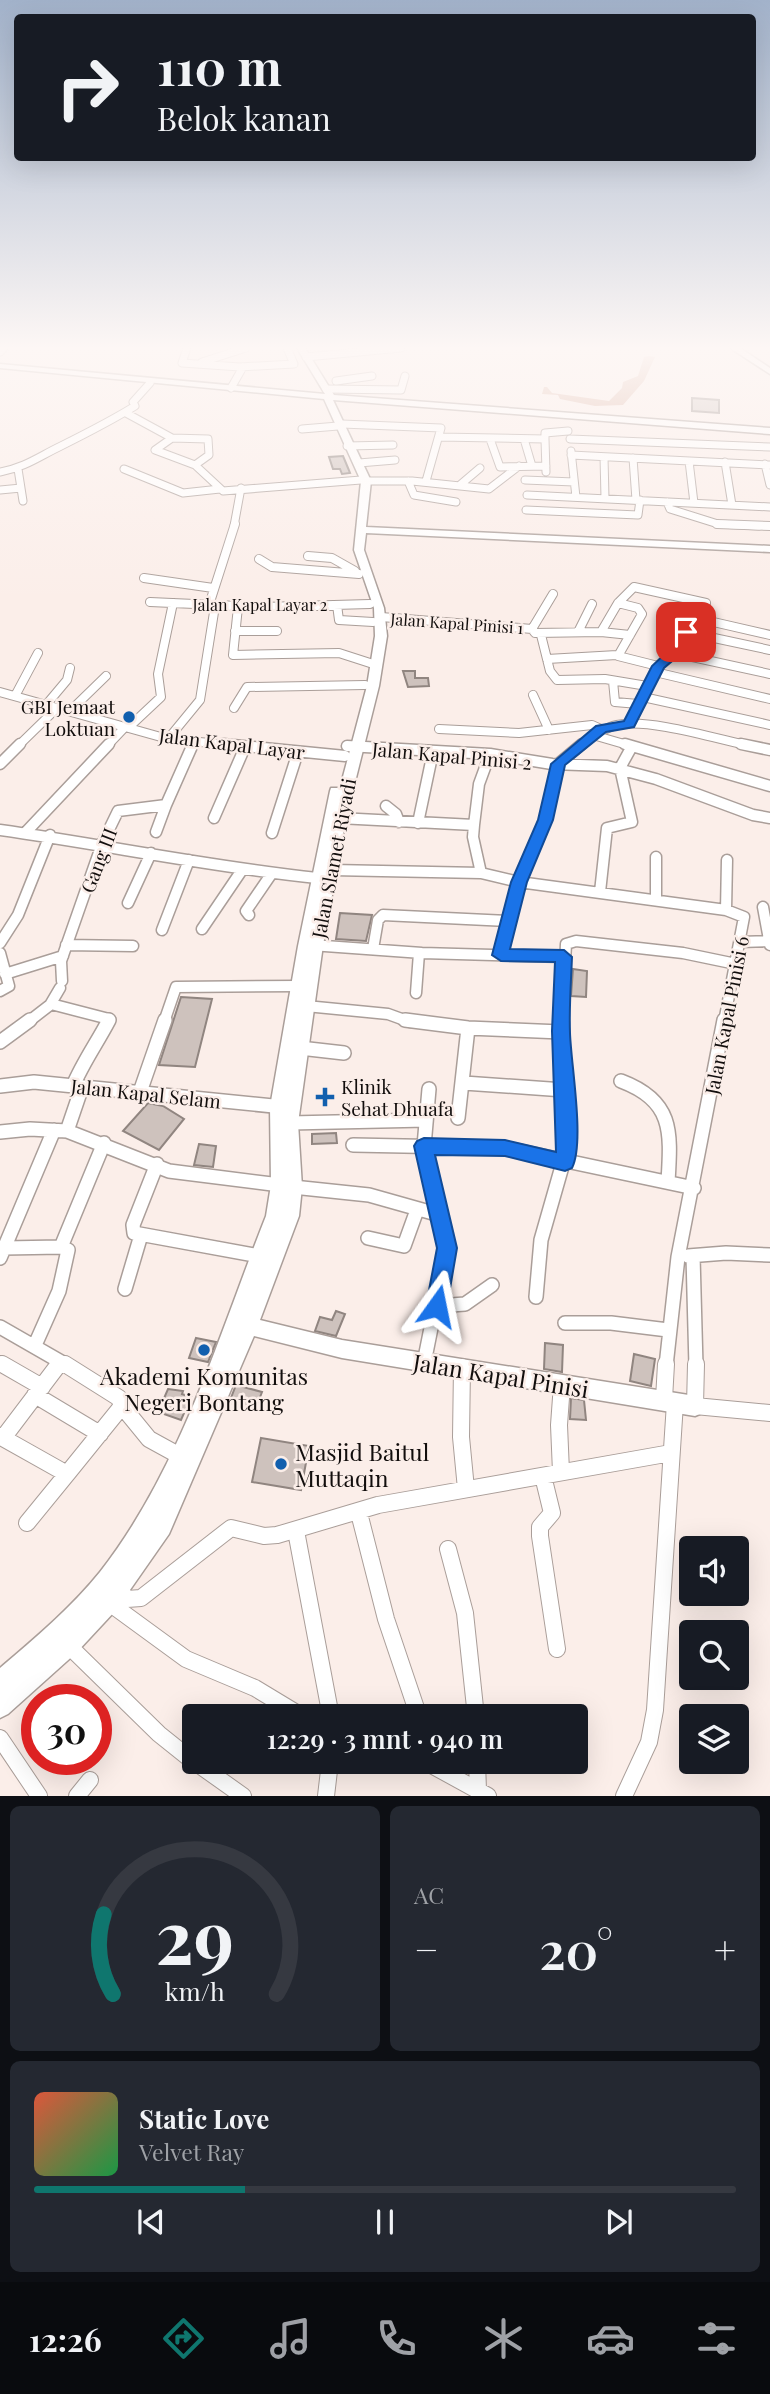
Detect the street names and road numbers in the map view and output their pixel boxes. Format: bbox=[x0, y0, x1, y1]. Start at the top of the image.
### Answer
street label: Jalan Kapal Layar 2 bbox=[192, 594, 327, 615]
street label: Jalan Kapal Pinisi 1 bbox=[389, 608, 524, 638]
street label: Jalan Kapal Layar bbox=[157, 721, 307, 765]
street label: Jalan Kapal Pinisi 2 bbox=[370, 735, 533, 775]
street label: Jalan Slamet Riyadi bbox=[305, 775, 361, 941]
street label: Gang III bbox=[74, 824, 122, 896]
street label: Jalan Kapal Pinisi 6 bbox=[698, 933, 754, 1097]
street label: Jalan Kapal Selam bbox=[69, 1072, 222, 1114]
street label: Jalan Kapal Pinisi bbox=[410, 1346, 591, 1404]

